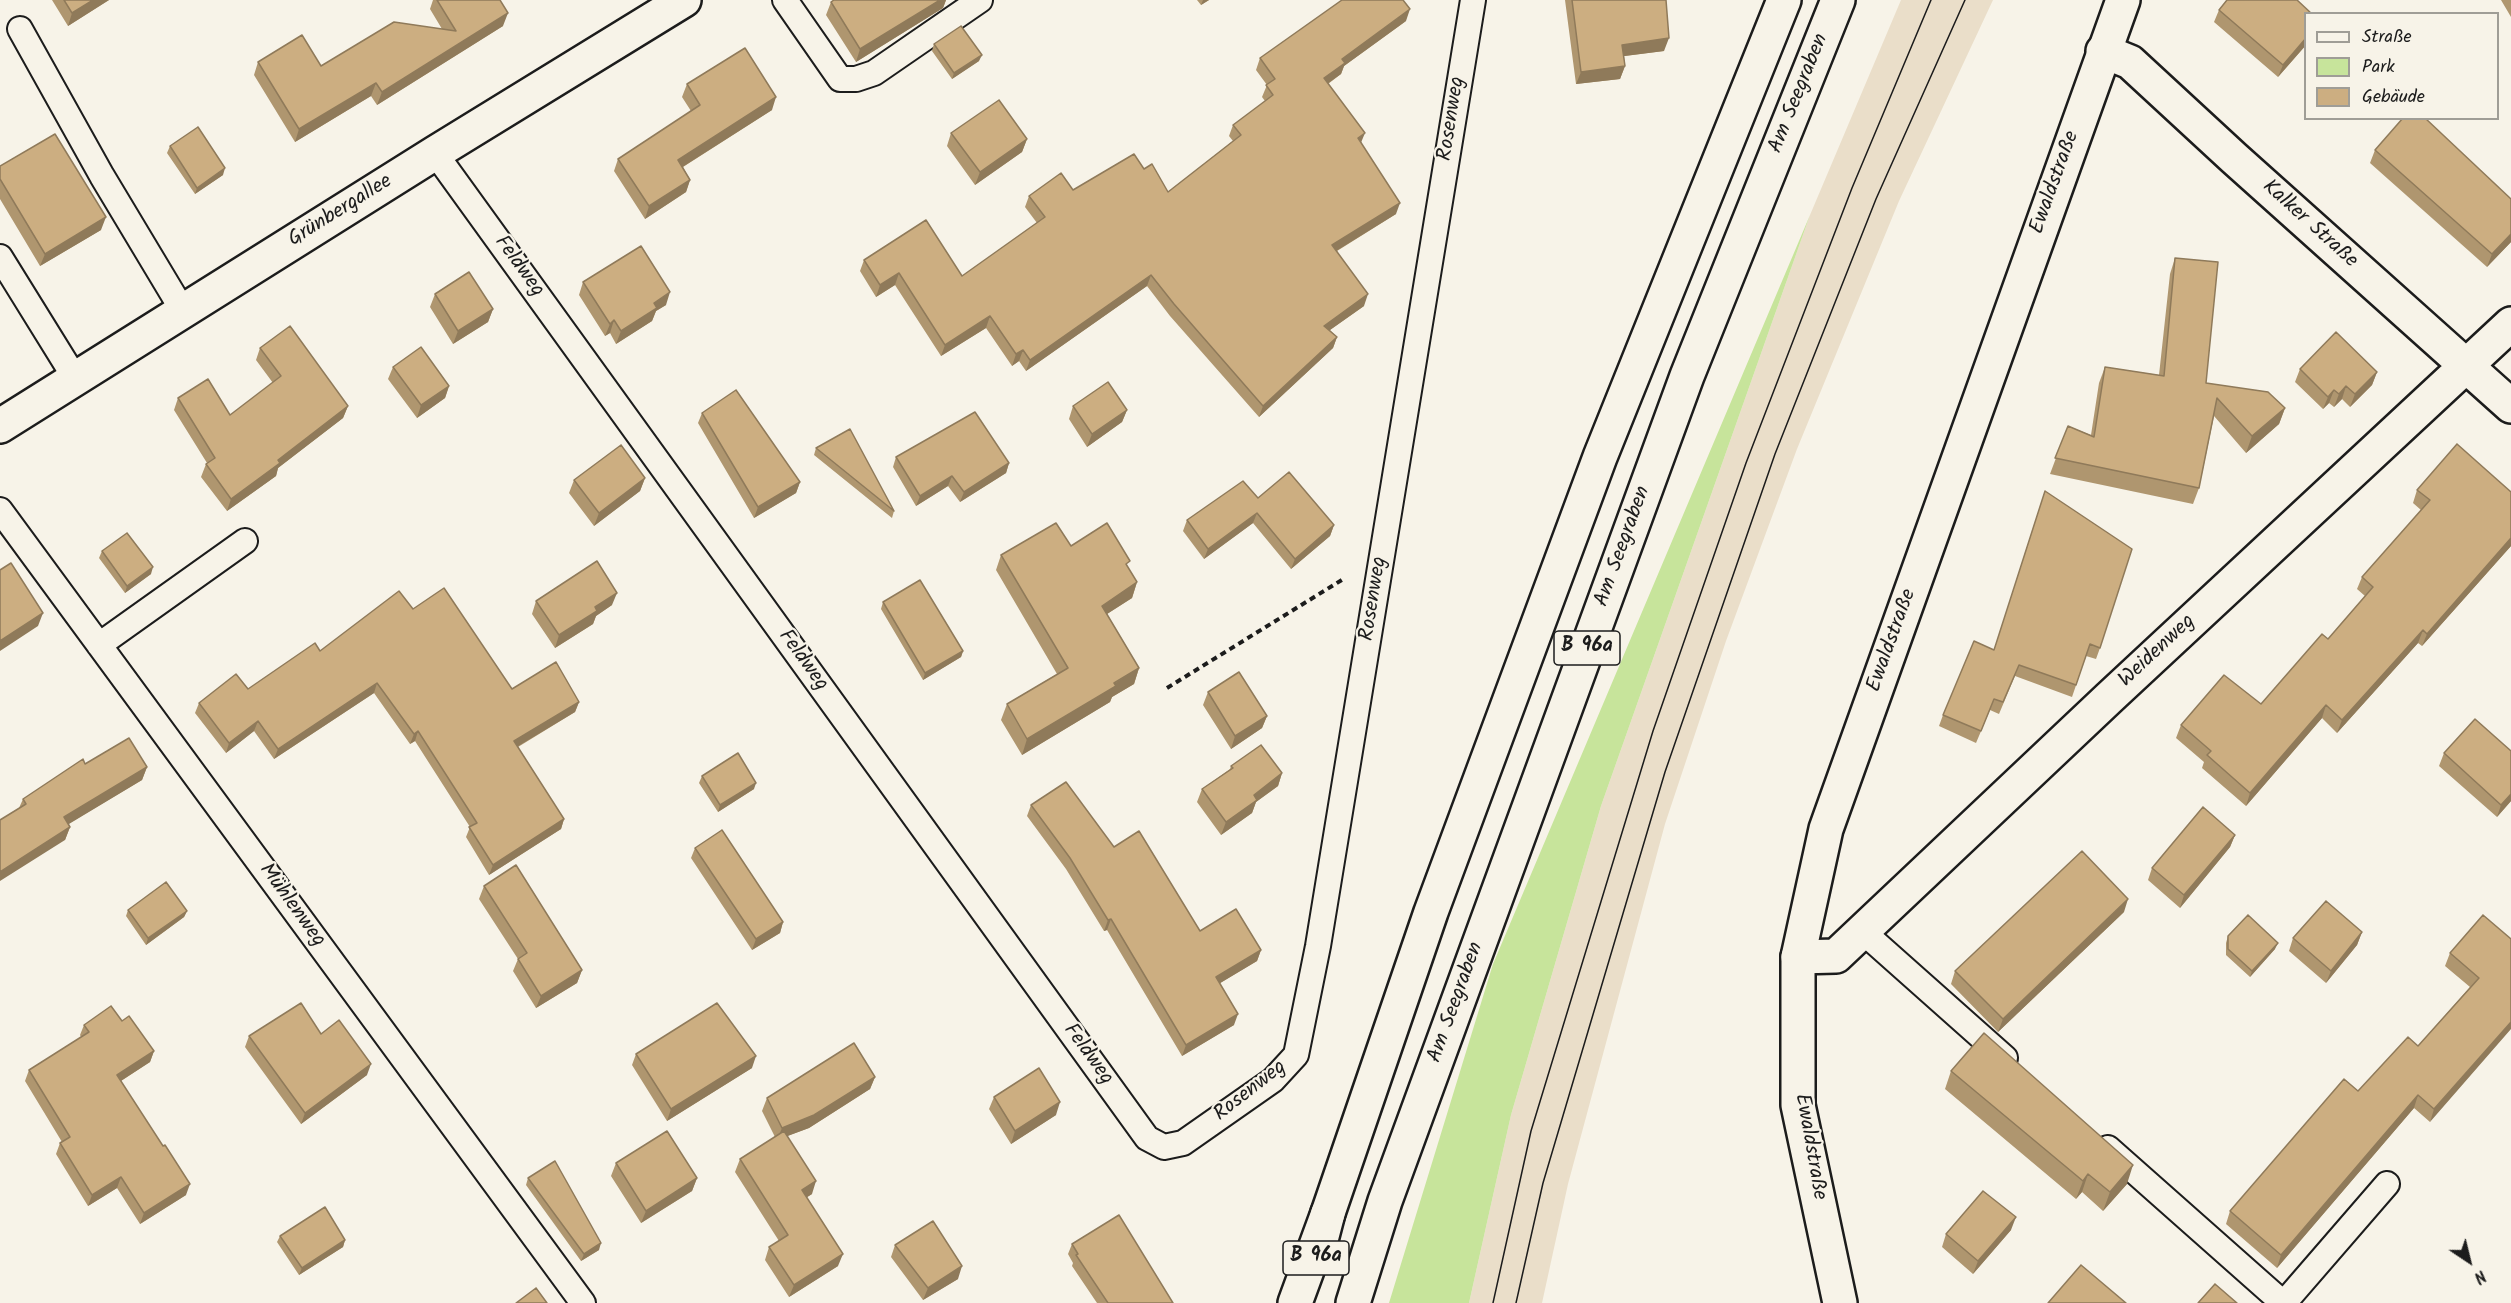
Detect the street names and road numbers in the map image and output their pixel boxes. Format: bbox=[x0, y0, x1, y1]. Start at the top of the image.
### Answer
street label: Am Seegraben bbox=[1765, 31, 1835, 157]
street label: Rosenweg bbox=[1434, 75, 1472, 163]
street label: Ewaldstraße bbox=[2026, 128, 2086, 238]
street label: Grünbergallee bbox=[285, 170, 397, 254]
street label: Kalker Straße bbox=[2256, 176, 2362, 274]
street label: Feldweg bbox=[487, 231, 549, 303]
street label: Am Seegraben bbox=[1591, 483, 1657, 611]
street label: Rosenweg bbox=[1356, 555, 1394, 643]
street label: Ewaldstraße bbox=[1863, 586, 1923, 696]
street label: Weidenweg bbox=[2114, 610, 2202, 694]
street label: Feldweg bbox=[771, 625, 833, 697]
road number: B 96a bbox=[1554, 631, 1620, 665]
street label: Mühlenweg bbox=[252, 859, 330, 953]
street label: Am Seegraben bbox=[1424, 939, 1490, 1067]
street label: Feldweg bbox=[1056, 1019, 1118, 1091]
street label: Rosenweg bbox=[1210, 1056, 1292, 1128]
street label: Ewaldstraße bbox=[1787, 1092, 1831, 1202]
road number: B 96a bbox=[1283, 1241, 1349, 1275]

